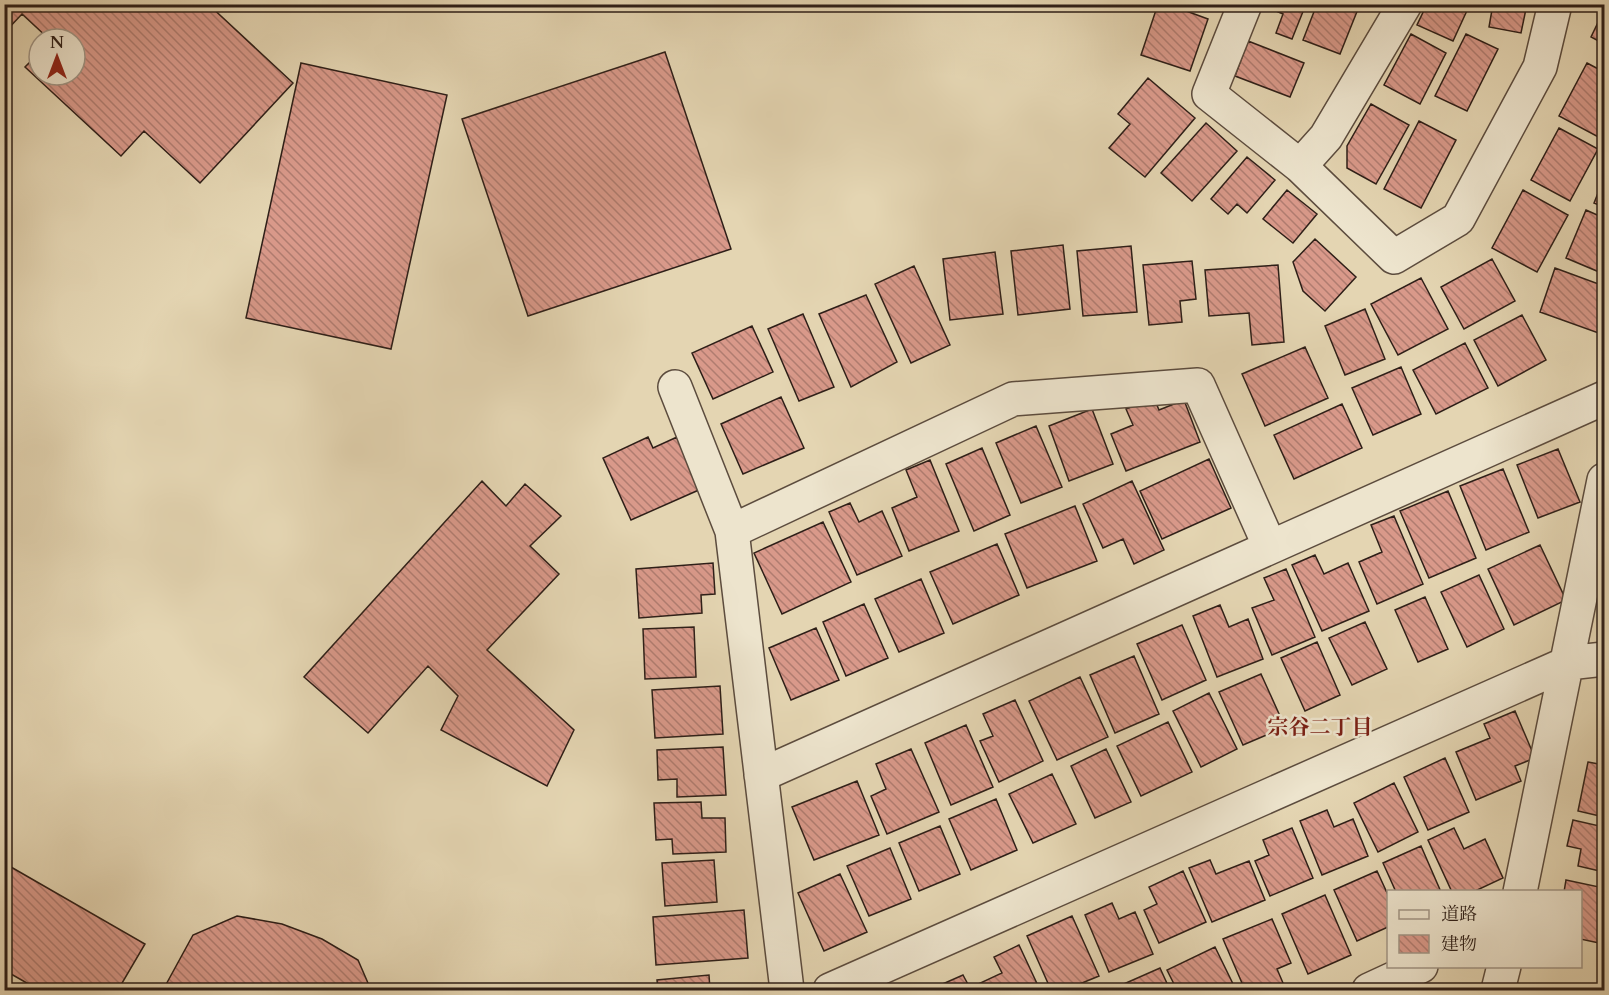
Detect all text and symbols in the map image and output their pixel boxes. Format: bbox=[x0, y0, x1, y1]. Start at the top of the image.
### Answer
north arrow bbox=[27, 27, 87, 87]
text: N bbox=[50, 32, 64, 54]
district label: 宗谷二丁目 bbox=[1268, 713, 1373, 742]
legend bbox=[1387, 890, 1582, 968]
text: 道路 bbox=[1441, 902, 1477, 927]
text: 建物 bbox=[1441, 932, 1477, 957]

